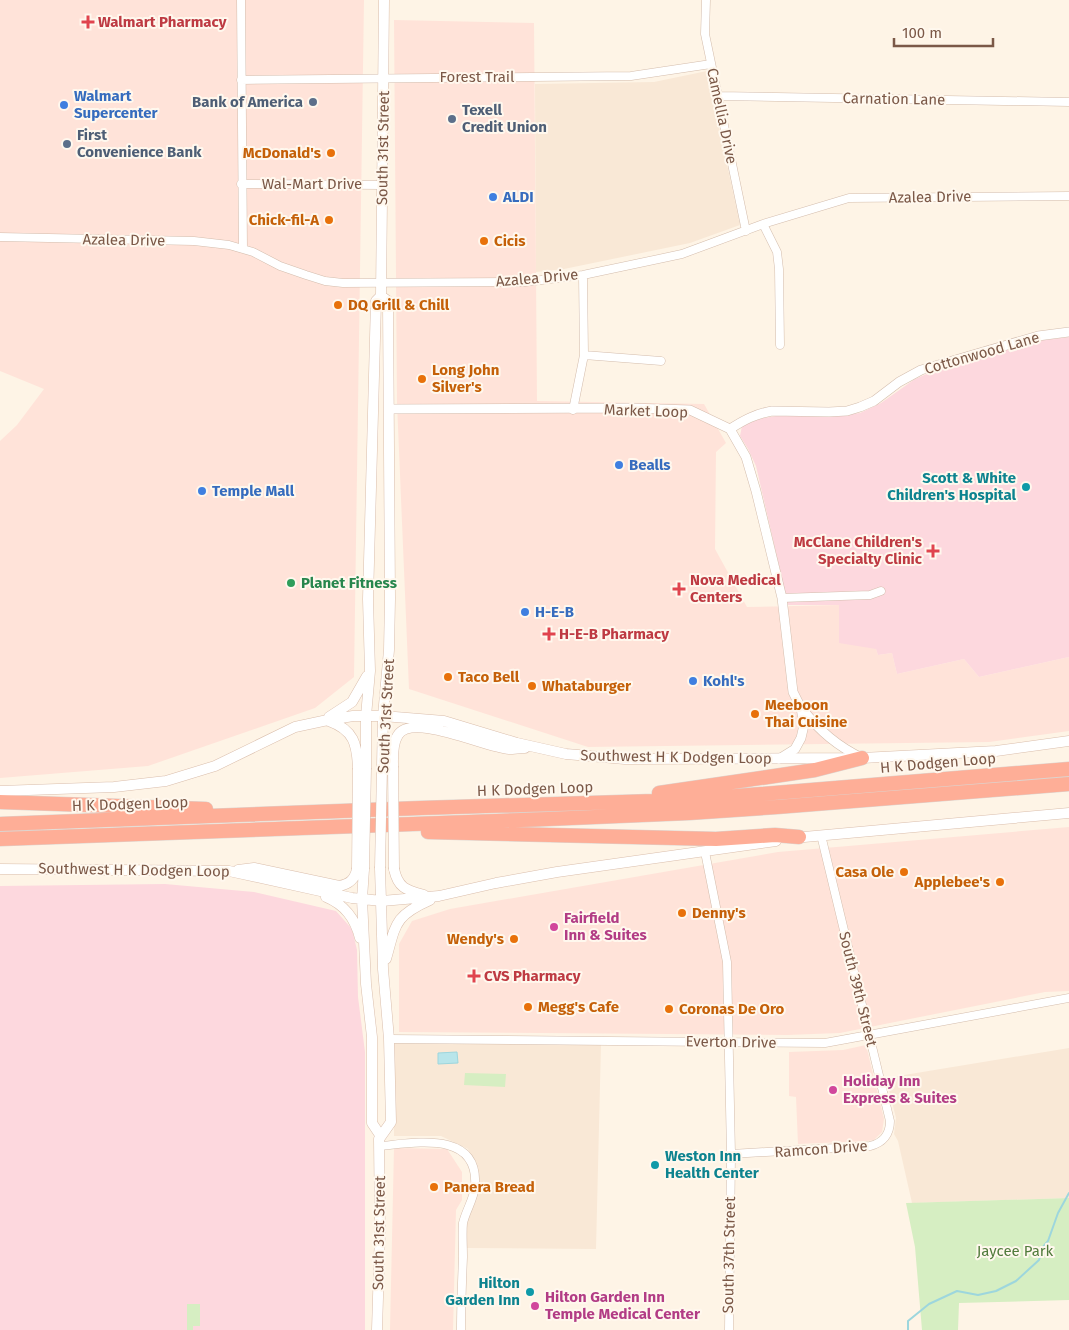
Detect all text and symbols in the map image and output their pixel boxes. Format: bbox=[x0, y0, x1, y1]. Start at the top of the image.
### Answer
place label: Walmart Pharmacy bbox=[98, 13, 227, 31]
scale bar bbox=[894, 15, 993, 47]
marker: Walmart Pharmacy bbox=[82, 16, 94, 28]
text: 100 m bbox=[902, 24, 942, 42]
street label: Camellia Drive bbox=[703, 66, 741, 166]
street label: Forest Trail bbox=[440, 68, 515, 86]
place label: Walmart Supercenter bbox=[74, 87, 159, 122]
street label: Carnation Lane bbox=[842, 89, 946, 109]
street label: South 31st Street bbox=[373, 90, 393, 205]
place label: Bank of America bbox=[192, 93, 303, 111]
marker: Bank of America bbox=[307, 96, 319, 108]
marker: Walmart Supercenter bbox=[58, 99, 70, 111]
place label: Texell Credit Union bbox=[462, 101, 547, 136]
marker: Texell Credit Union bbox=[446, 113, 458, 125]
place label: First Convenience Bank bbox=[77, 126, 202, 161]
marker: First Convenience Bank bbox=[61, 138, 73, 150]
place label: McDonald's bbox=[243, 144, 321, 162]
marker: McDonald's bbox=[325, 147, 337, 159]
street label: Wal-Mart Drive bbox=[262, 175, 362, 193]
street label: Azalea Drive bbox=[889, 187, 971, 207]
place label: ALDI bbox=[502, 188, 534, 206]
marker: ALDI bbox=[487, 191, 499, 203]
place label: Chick-fil-A bbox=[249, 211, 320, 229]
marker: Chick-fil-A bbox=[323, 214, 335, 226]
street label: Azalea Drive bbox=[83, 230, 165, 250]
place label: Cicis bbox=[494, 232, 526, 250]
marker: Cicis bbox=[478, 235, 490, 247]
street label: Azalea Drive bbox=[495, 265, 579, 291]
place label: DQ Grill & Chill bbox=[348, 296, 450, 314]
marker: DQ Grill & Chill bbox=[332, 299, 344, 311]
street label: Cottonwood Lane bbox=[922, 328, 1042, 378]
place label: Long John Silver's bbox=[432, 361, 499, 396]
marker: Long John Silver's bbox=[416, 373, 428, 385]
street label: Market Loop bbox=[604, 401, 688, 421]
place label: Bealls bbox=[629, 456, 671, 474]
marker: Bealls bbox=[613, 459, 625, 471]
place label: Scott & White Children's Hospital bbox=[887, 469, 1017, 504]
marker: Scott & White Children's Hospital bbox=[1020, 481, 1032, 493]
place label: Temple Mall bbox=[212, 482, 295, 500]
marker: Temple Mall bbox=[196, 485, 208, 497]
place label: McClane Children's Specialty Clinic bbox=[794, 533, 923, 568]
marker: McClane Children's Specialty Clinic bbox=[926, 544, 940, 558]
place label: Nova Medical Centers bbox=[690, 571, 781, 606]
place label: Planet Fitness bbox=[301, 574, 397, 592]
marker: Planet Fitness bbox=[285, 577, 297, 589]
marker: Nova Medical Centers bbox=[672, 582, 686, 596]
place label: H-E-B bbox=[535, 603, 574, 621]
marker: H-E-B bbox=[519, 606, 531, 618]
place label: H-E-B Pharmacy bbox=[559, 625, 669, 643]
marker: H-E-B Pharmacy bbox=[543, 628, 555, 640]
street label: South 31st Street bbox=[374, 658, 398, 774]
place label: Taco Bell bbox=[458, 668, 520, 686]
marker: Taco Bell bbox=[442, 671, 454, 683]
place label: Kohl's bbox=[703, 672, 745, 690]
marker: Kohl's bbox=[687, 675, 699, 687]
place label: Whataburger bbox=[542, 677, 632, 695]
marker: Whataburger bbox=[526, 680, 538, 692]
place label: Meeboon Thai Cuisine bbox=[765, 696, 847, 731]
marker: Meeboon Thai Cuisine bbox=[749, 708, 761, 720]
street label: Southwest H K Dodgen Loop bbox=[580, 746, 772, 768]
street label: H K Dodgen Loop bbox=[879, 749, 997, 777]
street label: H K Dodgen Loop bbox=[477, 778, 593, 800]
street label: H K Dodgen Loop bbox=[72, 793, 188, 815]
street label: Southwest H K Dodgen Loop bbox=[38, 859, 230, 881]
place label: Casa Ole bbox=[836, 863, 894, 881]
marker: Casa Ole bbox=[898, 866, 910, 878]
place label: Applebee's bbox=[914, 873, 990, 891]
marker: Applebee's bbox=[994, 876, 1006, 888]
place label: Denny's bbox=[692, 904, 746, 922]
marker: Denny's bbox=[676, 907, 688, 919]
place label: Fairfield Inn & Suites bbox=[564, 909, 647, 944]
marker: Fairfield Inn & Suites bbox=[548, 921, 560, 933]
place label: Wendy's bbox=[447, 930, 504, 948]
street label: South 39th Street bbox=[835, 930, 881, 1049]
marker: Wendy's bbox=[508, 933, 520, 945]
place label: CVS Pharmacy bbox=[484, 967, 581, 985]
marker: CVS Pharmacy bbox=[468, 970, 480, 982]
place label: Megg's Cafe bbox=[538, 998, 619, 1016]
place label: Coronas De Oro bbox=[679, 1000, 784, 1018]
marker: Megg's Cafe bbox=[522, 1001, 534, 1013]
marker: Coronas De Oro bbox=[663, 1003, 675, 1015]
street label: Everton Drive bbox=[685, 1032, 777, 1052]
place label: Holiday Inn Express & Suites bbox=[843, 1072, 957, 1107]
marker: Holiday Inn Express & Suites bbox=[827, 1084, 839, 1096]
street label: Ramcon Drive bbox=[774, 1137, 868, 1161]
place label: Weston Inn Health Center bbox=[665, 1147, 760, 1182]
marker: Weston Inn Health Center bbox=[649, 1159, 661, 1171]
street label: South 31st Street bbox=[369, 1175, 389, 1290]
place label: Panera Bread bbox=[444, 1178, 535, 1196]
marker: Panera Bread bbox=[428, 1181, 440, 1193]
street label: South 37th Street bbox=[719, 1196, 739, 1314]
park label: Jaycee Park bbox=[977, 1242, 1054, 1260]
place label: Hilton Garden Inn bbox=[445, 1274, 520, 1309]
marker: Hilton Garden Inn bbox=[524, 1286, 536, 1298]
place label: Hilton Garden Inn Temple Medical Center bbox=[545, 1288, 701, 1323]
marker: Hilton Garden Inn Temple Medical Center bbox=[529, 1300, 541, 1312]

